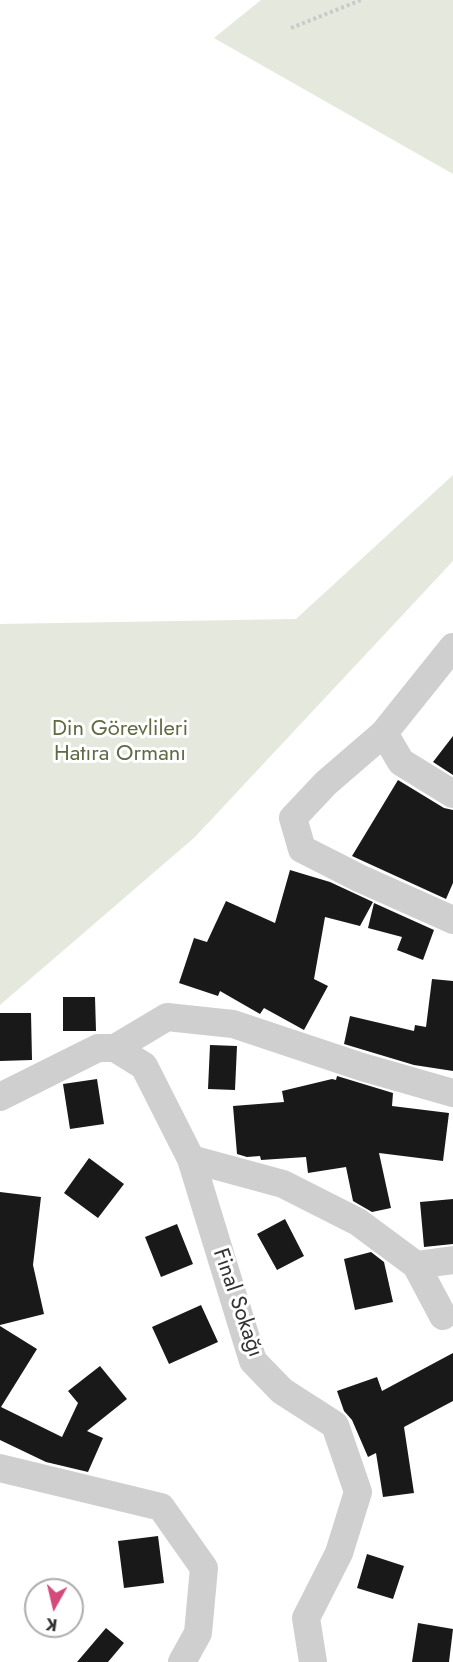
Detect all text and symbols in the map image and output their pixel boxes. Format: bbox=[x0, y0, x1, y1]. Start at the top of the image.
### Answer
park label: Din Görevlileri Hatıra Ormanı bbox=[52, 717, 188, 768]
street label: Final Sokağı bbox=[206, 1245, 268, 1361]
north arrow bbox=[24, 1578, 84, 1638]
text: K bbox=[45, 1612, 59, 1637]

